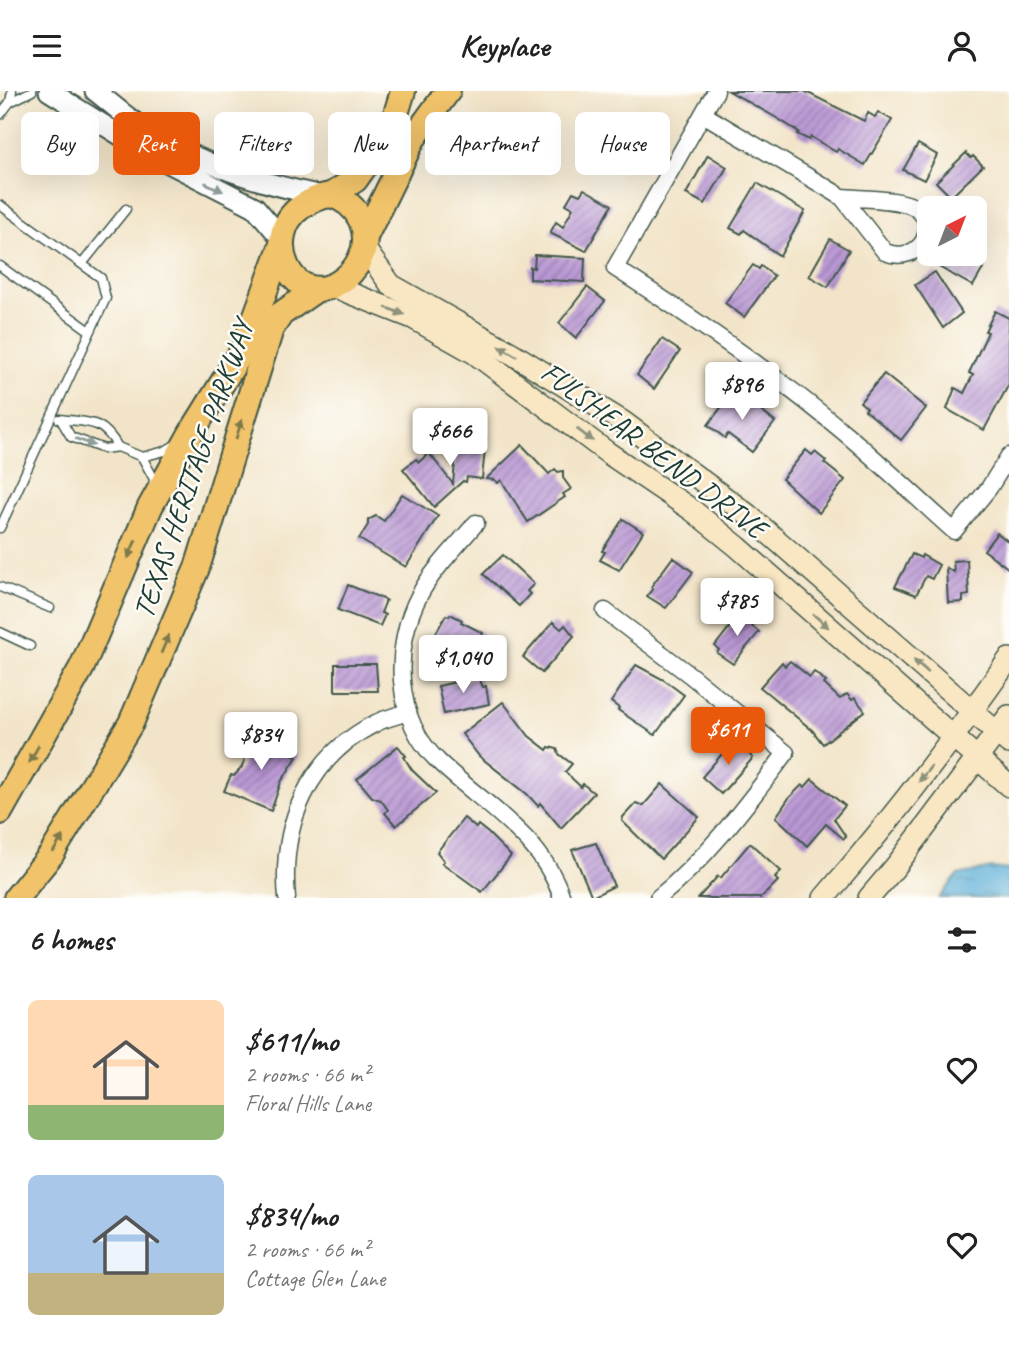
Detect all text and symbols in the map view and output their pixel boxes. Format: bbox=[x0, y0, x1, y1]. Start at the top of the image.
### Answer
text: Keyplace bbox=[460, 25, 549, 66]
icon: menu bbox=[28, 27, 66, 65]
icon: person bbox=[943, 27, 981, 65]
chip: Buy bbox=[21, 112, 99, 175]
chip: Rent bbox=[113, 112, 200, 175]
chip: Filters bbox=[214, 112, 314, 175]
chip: New bbox=[328, 112, 411, 175]
chip: Apartment bbox=[425, 112, 561, 175]
chip: House bbox=[575, 112, 670, 175]
one-way arrow bbox=[204, 182, 224, 193]
north arrow bbox=[917, 196, 987, 266]
map controls bbox=[917, 196, 987, 266]
one-way arrow bbox=[385, 306, 406, 317]
street label: TEXAS HERITAGE PARKWAY bbox=[124, 311, 263, 623]
one-way arrow bbox=[498, 345, 517, 357]
street label: FULSHEAR BEND DRIVE bbox=[534, 353, 777, 549]
pin: $896 bbox=[701, 363, 783, 422]
text: $896 bbox=[721, 370, 763, 399]
pin: $666 bbox=[409, 409, 491, 468]
text: $666 bbox=[429, 416, 471, 445]
one-way arrow bbox=[234, 419, 244, 440]
one-way arrow bbox=[576, 428, 594, 442]
one-way arrow bbox=[74, 437, 95, 448]
one-way arrow bbox=[127, 539, 138, 560]
pin: $785 bbox=[696, 579, 778, 638]
text: $785 bbox=[717, 586, 757, 615]
one-way arrow bbox=[813, 612, 830, 628]
one-way arrow bbox=[159, 633, 170, 654]
pin: $1,040 bbox=[406, 635, 520, 695]
text: $1,040 bbox=[435, 643, 491, 672]
one-way arrow bbox=[913, 659, 930, 675]
pin: $611 bbox=[687, 707, 769, 767]
pin: $834 bbox=[220, 713, 302, 772]
text: $611 bbox=[707, 715, 749, 744]
text: $834 bbox=[240, 720, 282, 749]
one-way arrow bbox=[28, 744, 40, 763]
one-way arrow bbox=[918, 764, 933, 782]
one-way arrow bbox=[51, 835, 64, 854]
text: 6 homes bbox=[28, 921, 113, 959]
icon: filters bbox=[943, 921, 981, 959]
text: $611/mo bbox=[245, 1022, 338, 1060]
icon: home bbox=[84, 1028, 168, 1112]
icon: heart bbox=[943, 1051, 981, 1089]
text: 2 rooms · 66 m² bbox=[245, 1060, 369, 1089]
text: Floral Hills Lane bbox=[245, 1089, 371, 1118]
text: $834/mo bbox=[245, 1197, 337, 1235]
icon: home bbox=[84, 1203, 168, 1287]
icon: heart bbox=[943, 1226, 981, 1264]
text: 2 rooms · 66 m² bbox=[245, 1235, 369, 1264]
text: Cottage Glen Lane bbox=[245, 1264, 385, 1293]

